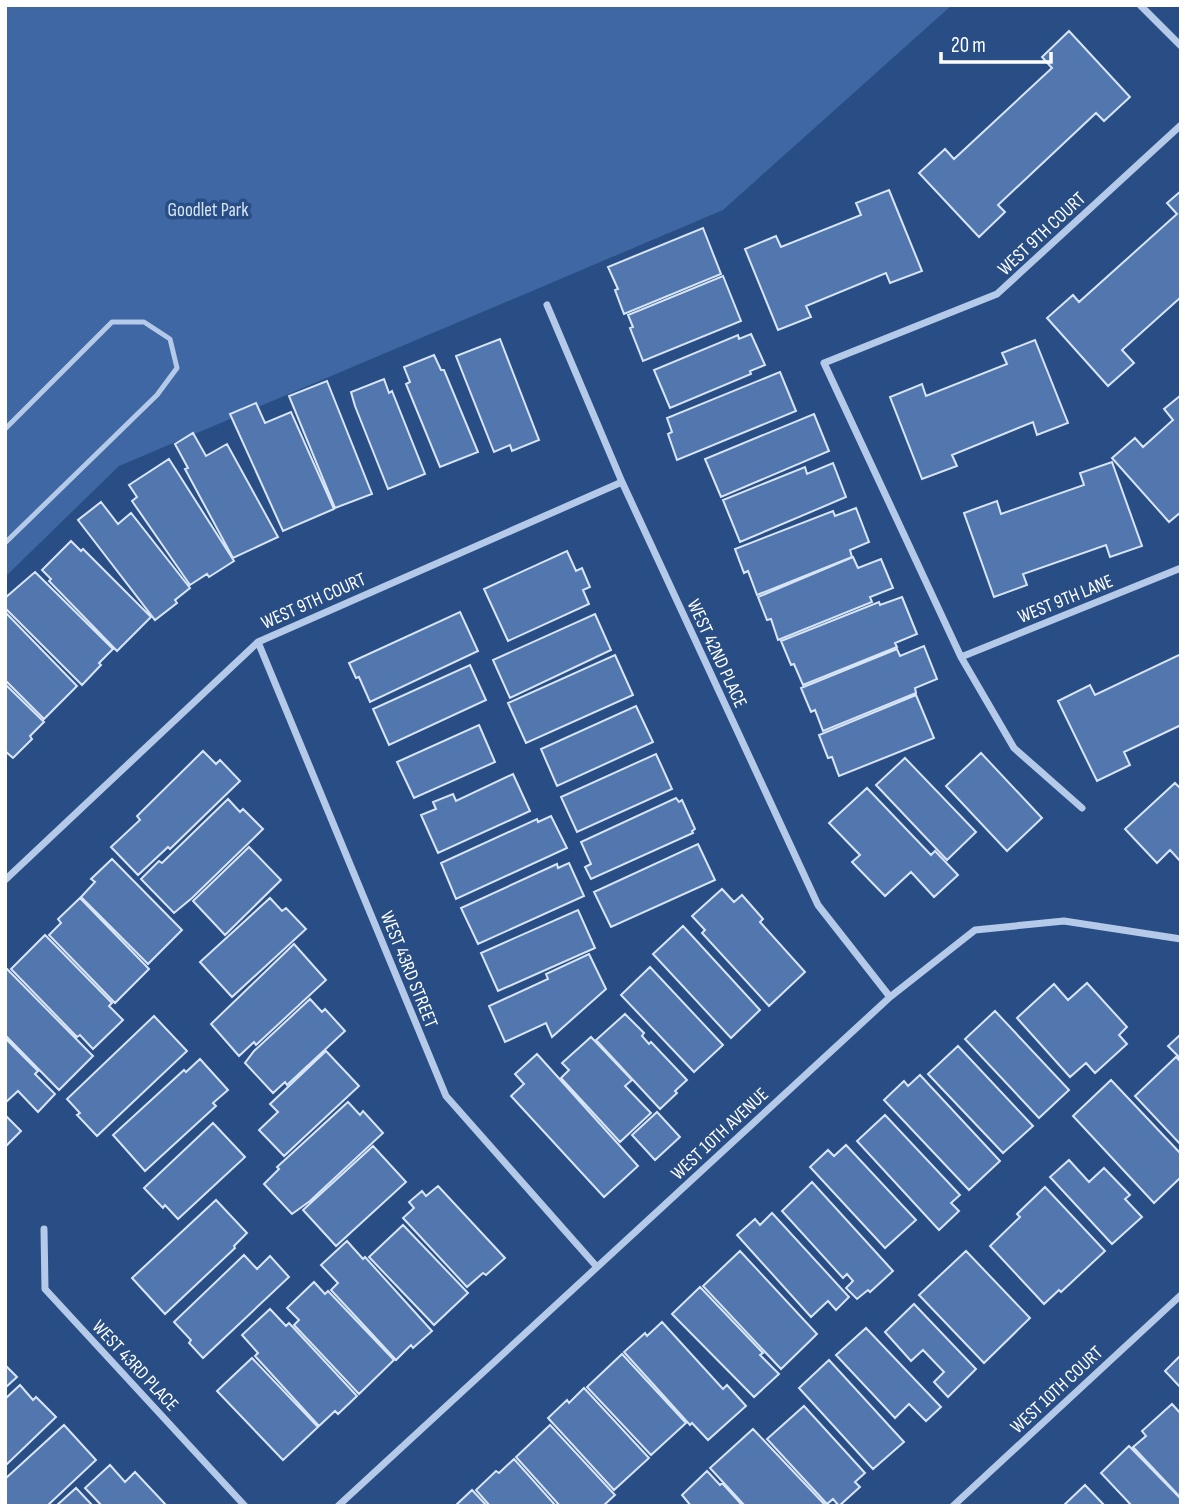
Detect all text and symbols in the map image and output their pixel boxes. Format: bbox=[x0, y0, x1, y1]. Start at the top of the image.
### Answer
scale bar bbox=[941, 21, 1051, 65]
text: 20 m bbox=[951, 33, 986, 58]
street label: WEST 9TH COURT bbox=[993, 187, 1091, 281]
park label: Goodlet Park bbox=[168, 199, 249, 222]
street label: WEST 9TH COURT bbox=[258, 568, 370, 635]
street label: WEST 9TH LANE bbox=[1015, 570, 1117, 629]
street label: WEST 42ND PLACE bbox=[681, 596, 752, 712]
street label: WEST 43RD STREET bbox=[375, 908, 443, 1032]
street label: WEST 10TH AVENUE bbox=[667, 1083, 774, 1185]
street label: WEST 43RD PLACE bbox=[87, 1316, 183, 1416]
street label: WEST 10TH COURT bbox=[1006, 1341, 1108, 1439]

